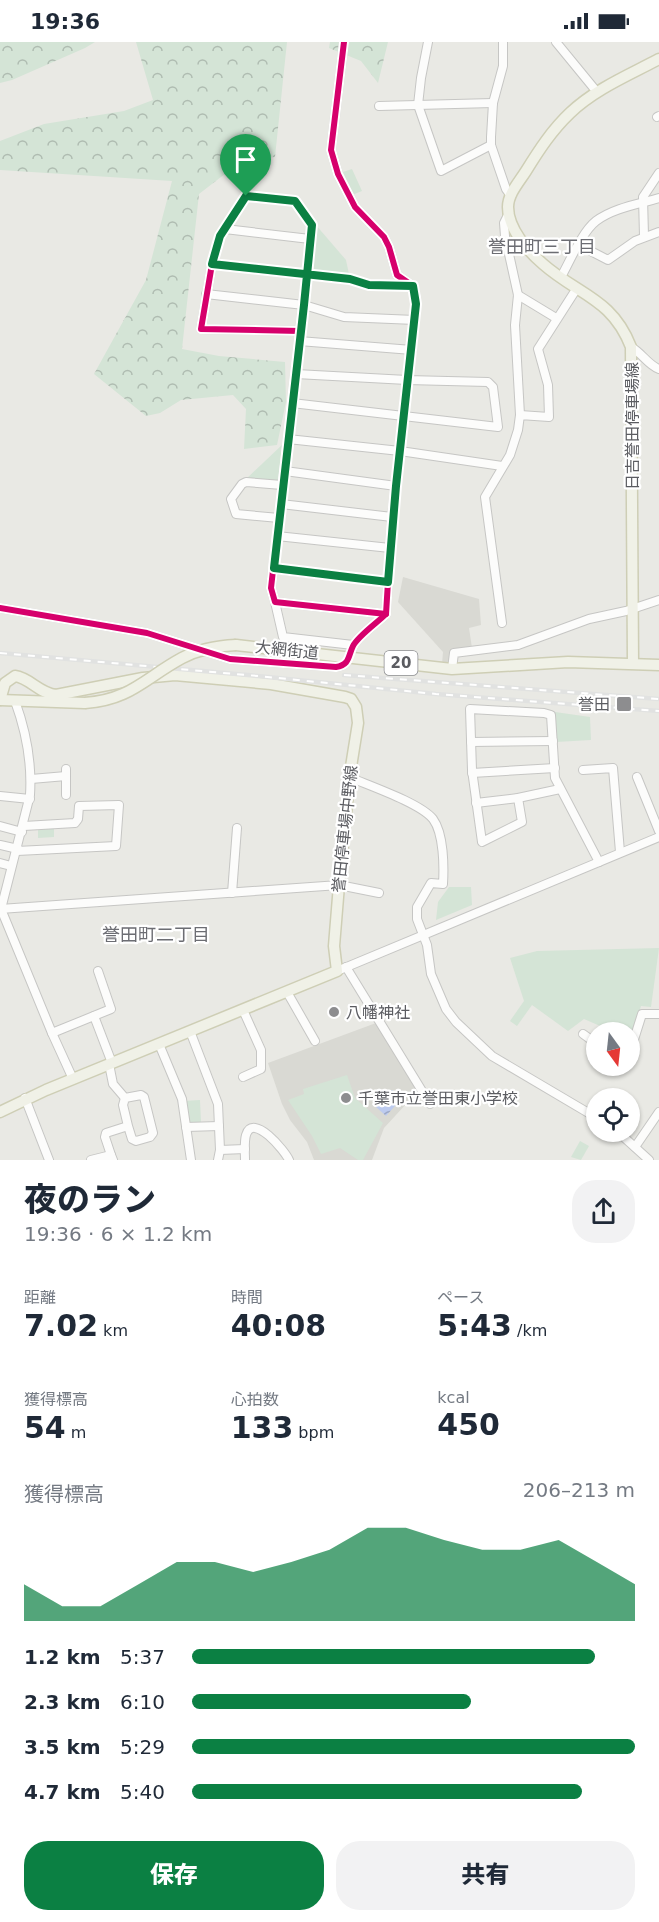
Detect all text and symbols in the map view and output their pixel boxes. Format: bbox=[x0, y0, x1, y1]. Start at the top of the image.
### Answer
text: 19:36 bbox=[30, 9, 100, 34]
pin bbox=[220, 134, 271, 196]
icon: arrive bbox=[229, 143, 262, 176]
district label: 誉田町三丁目 bbox=[488, 236, 596, 257]
street label: 日吉誉田停車場線 bbox=[623, 362, 642, 490]
street label: 大網街道 bbox=[254, 637, 320, 663]
road number: 20 bbox=[384, 651, 418, 675]
place label: 誉田 bbox=[578, 695, 610, 714]
marker: 誉田 bbox=[615, 695, 633, 713]
street label: 誉田停車場中野線 bbox=[329, 764, 361, 894]
district label: 誉田町二丁目 bbox=[102, 924, 210, 945]
place label: 八幡神社 bbox=[346, 1003, 410, 1022]
marker: 八幡神社 bbox=[327, 1005, 341, 1019]
north arrow bbox=[586, 1022, 640, 1076]
map controls bbox=[586, 1022, 640, 1142]
button: locate bbox=[586, 1088, 640, 1142]
place label: 千葉市立誉田東小学校 bbox=[358, 1089, 518, 1108]
marker: 千葉市立誉田東小学校 bbox=[339, 1091, 353, 1105]
text: 夜のラン bbox=[24, 1180, 156, 1219]
button: share bbox=[572, 1180, 635, 1243]
text: 19:36 · 6 × 1.2 km bbox=[24, 1222, 212, 1246]
text: 距離 bbox=[24, 1288, 56, 1307]
text: 時間 bbox=[231, 1288, 263, 1307]
text: ペース bbox=[437, 1288, 485, 1307]
text: 7.02 bbox=[24, 1308, 98, 1343]
text: 40:08 bbox=[231, 1308, 326, 1343]
text: 5:43 bbox=[437, 1308, 512, 1343]
text: km bbox=[98, 1321, 128, 1340]
text: /km bbox=[512, 1321, 547, 1340]
text: kcal bbox=[437, 1388, 470, 1407]
text: 獲得標高 bbox=[24, 1390, 88, 1409]
text: 心拍数 bbox=[231, 1390, 279, 1409]
text: 450 bbox=[437, 1407, 500, 1442]
text: 54 bbox=[24, 1410, 66, 1445]
text: 133 bbox=[231, 1410, 293, 1445]
text: m bbox=[66, 1423, 86, 1442]
text: bpm bbox=[293, 1423, 334, 1442]
text: 206–213 m bbox=[523, 1478, 635, 1502]
text: 獲得標高 bbox=[24, 1482, 104, 1506]
text: 1.2 km bbox=[24, 1645, 101, 1669]
text: 5:37 bbox=[120, 1645, 165, 1669]
text: 2.3 km bbox=[24, 1690, 101, 1714]
text: 6:10 bbox=[120, 1690, 165, 1714]
text: 3.5 km bbox=[24, 1735, 101, 1759]
text: 5:29 bbox=[120, 1735, 165, 1759]
text: 4.7 km bbox=[24, 1780, 101, 1804]
text: 5:40 bbox=[120, 1780, 165, 1804]
button: 保存 bbox=[24, 1841, 324, 1910]
button: 共有 bbox=[336, 1841, 635, 1910]

